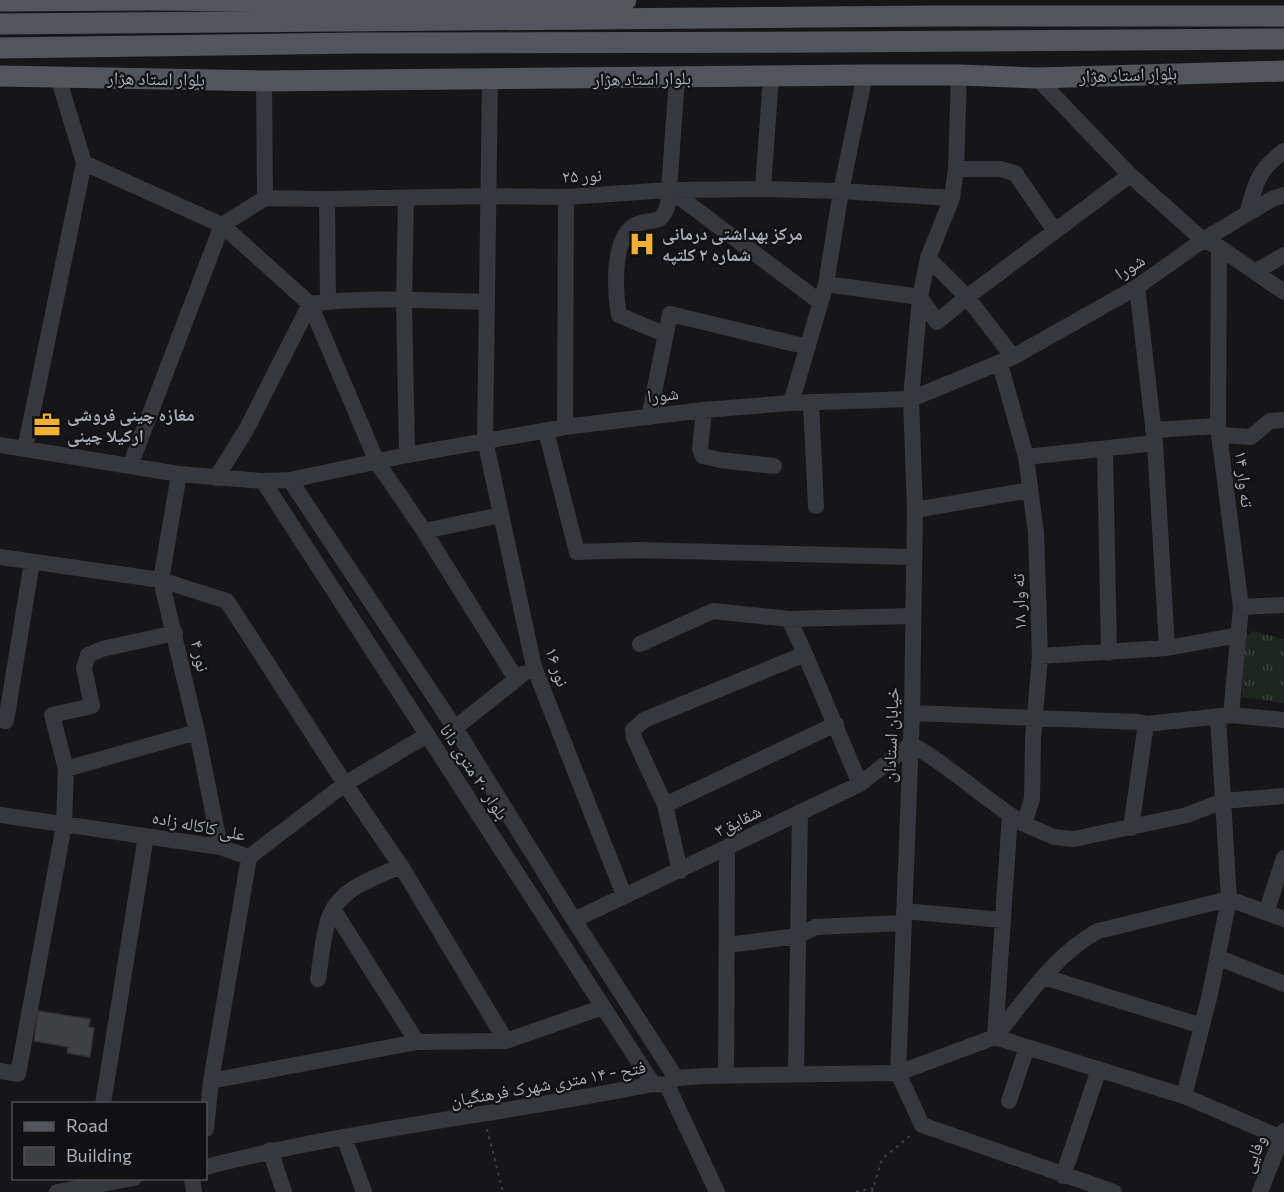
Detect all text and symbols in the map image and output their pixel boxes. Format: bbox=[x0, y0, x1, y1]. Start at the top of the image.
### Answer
street label: بلوار استاد هژار bbox=[1078, 61, 1177, 87]
street label: بلوار استاد هژار bbox=[106, 66, 205, 90]
street label: بلوار استاد هژار bbox=[592, 66, 691, 90]
street label: نور ۲۵ bbox=[561, 163, 603, 187]
place label: مرکز بهداشتی درمانی شماره ۲ کلتپه bbox=[662, 222, 803, 266]
hospital icon: مرکز بهداشتی درمانی شماره ۲ کلتپه bbox=[627, 229, 657, 259]
street label: شورا bbox=[1110, 248, 1149, 284]
street label: شورا bbox=[646, 381, 680, 407]
place label: مغازه چینی فروشی ارکیلا چینی bbox=[67, 403, 195, 447]
office icon: مغازه چینی فروشی ارکیلا چینی bbox=[32, 410, 62, 440]
street label: ته وار ۱۴ bbox=[1231, 449, 1259, 509]
street label: ته وار ۱۸ bbox=[1006, 573, 1030, 631]
street label: نور ۴ bbox=[187, 638, 215, 674]
street label: نور ۱۶ bbox=[541, 644, 575, 689]
street label: خیابان استادان bbox=[877, 687, 904, 783]
street label: بلوار ۲۰ متری دانا bbox=[435, 719, 514, 824]
street label: شقایق۳ bbox=[711, 799, 765, 842]
street label: علی کاکاله زاده bbox=[150, 805, 248, 846]
street label: فتح - ۱۴ متری شهرک فرهنگیان bbox=[448, 1055, 648, 1113]
legend bbox=[12, 1102, 207, 1180]
text: Road bbox=[66, 1114, 108, 1136]
street label: وفایی bbox=[1236, 1131, 1272, 1176]
text: Building bbox=[66, 1144, 132, 1166]

